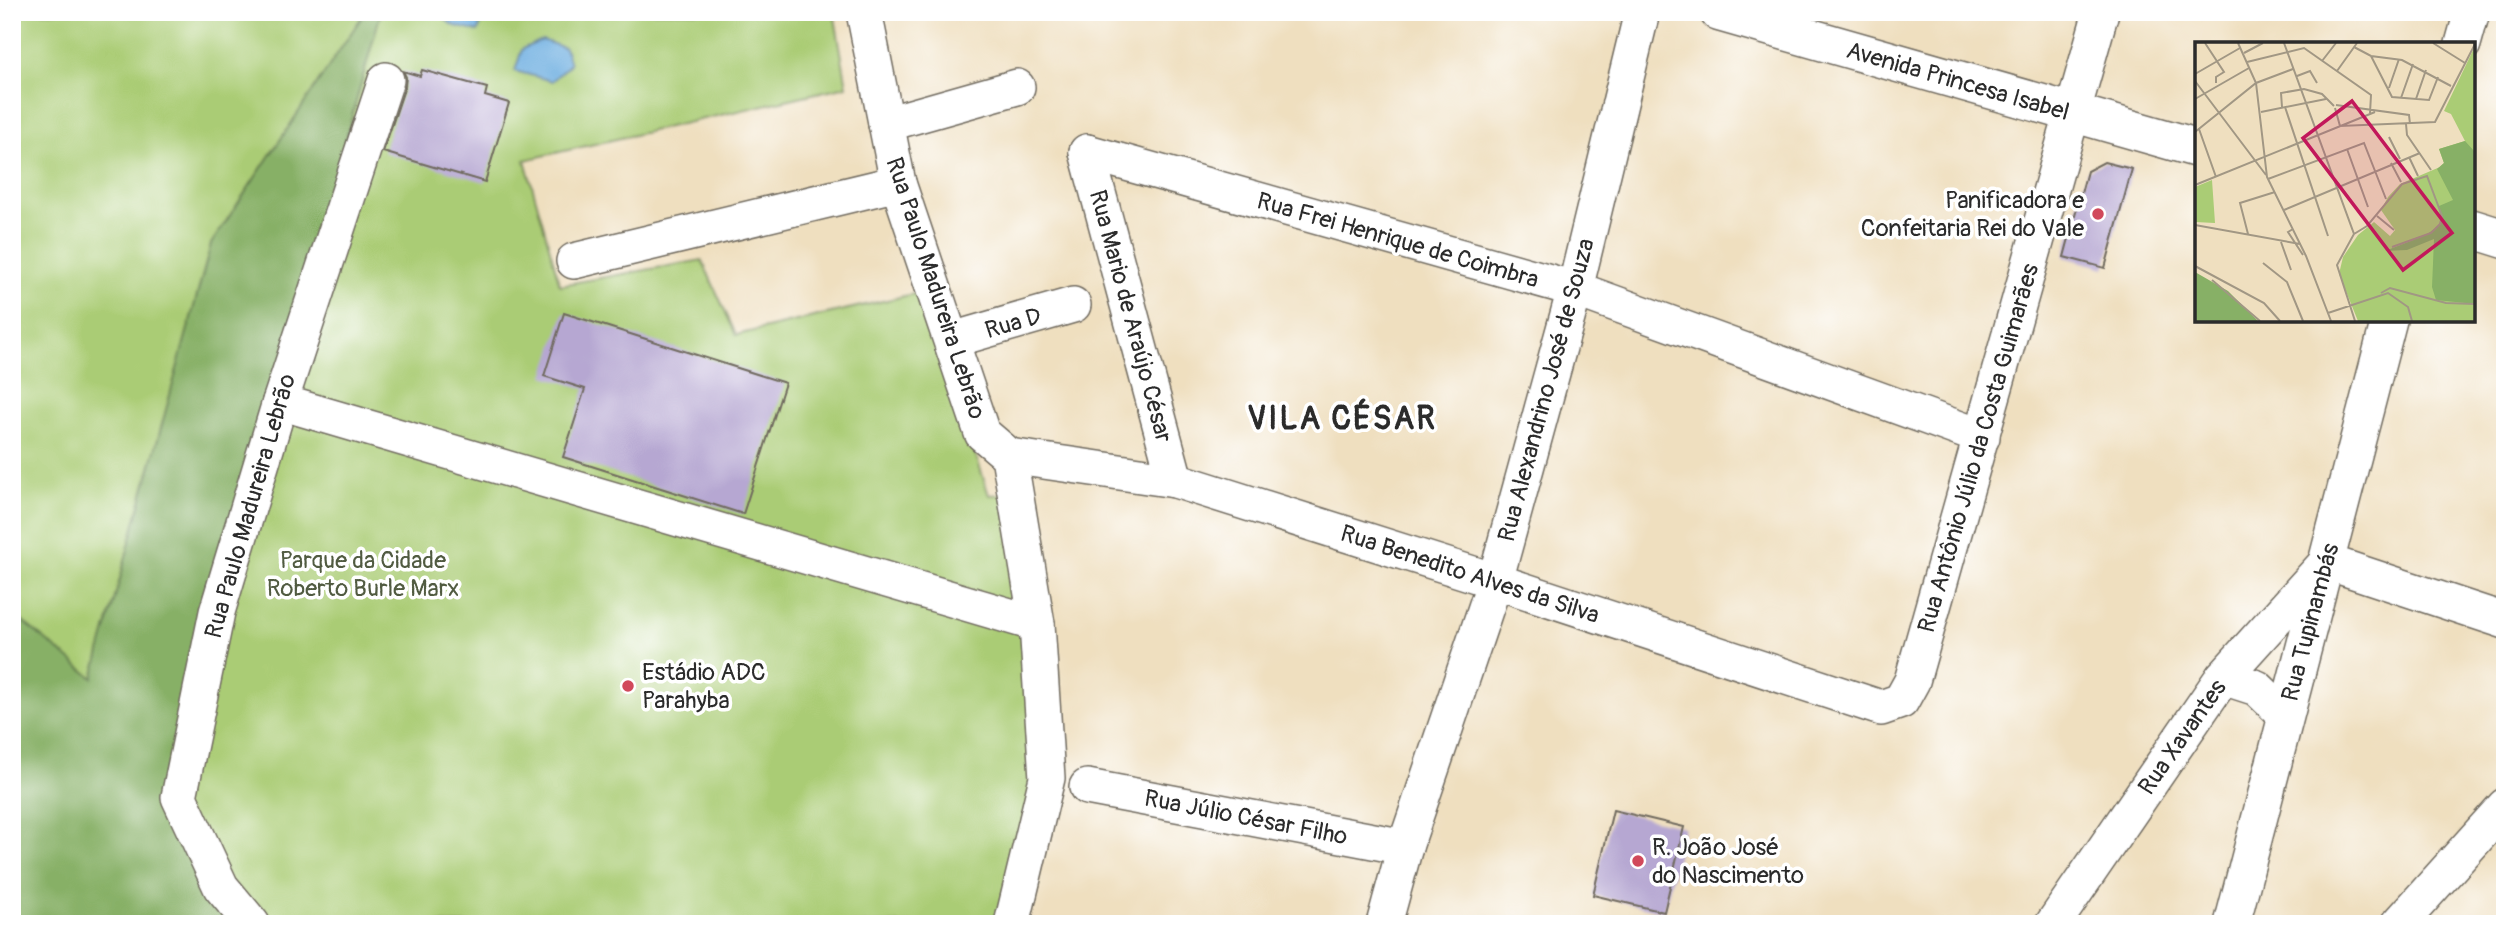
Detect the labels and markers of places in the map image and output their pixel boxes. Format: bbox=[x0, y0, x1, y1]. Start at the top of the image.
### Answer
place label: Panificadora e Confeitaria Rei do Vale bbox=[1861, 186, 2084, 243]
marker: Panificadora e Confeitaria Rei do Vale bbox=[2090, 206, 2106, 222]
place label: Estádio ADC Parahyba bbox=[642, 658, 766, 715]
marker: Estádio ADC Parahyba bbox=[620, 678, 636, 694]
place label: R. João José do Nascimento bbox=[1652, 833, 1804, 890]
marker: R. João José do Nascimento bbox=[1630, 853, 1646, 869]

